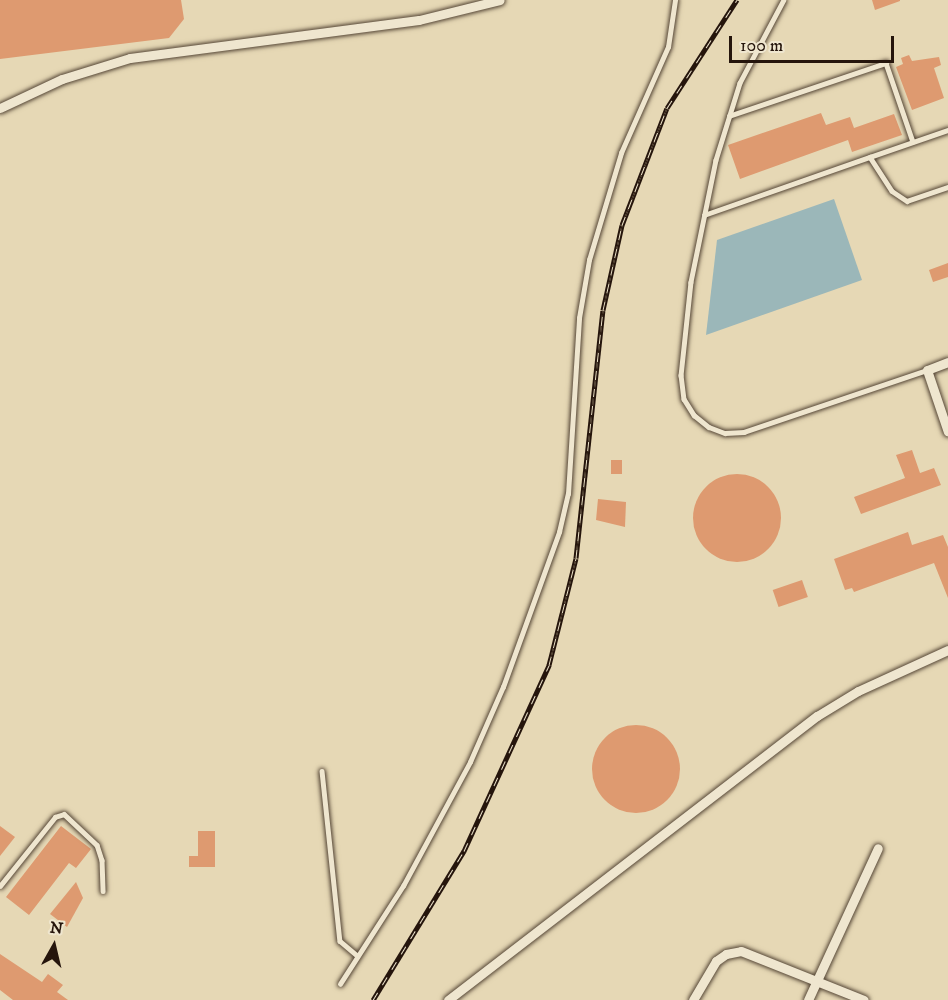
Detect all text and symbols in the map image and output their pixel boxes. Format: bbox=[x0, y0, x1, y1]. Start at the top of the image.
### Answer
scale bar bbox=[732, 24, 897, 62]
text: 100 m bbox=[740, 35, 783, 57]
north arrow bbox=[24, 916, 84, 976]
text: N bbox=[49, 917, 64, 939]

